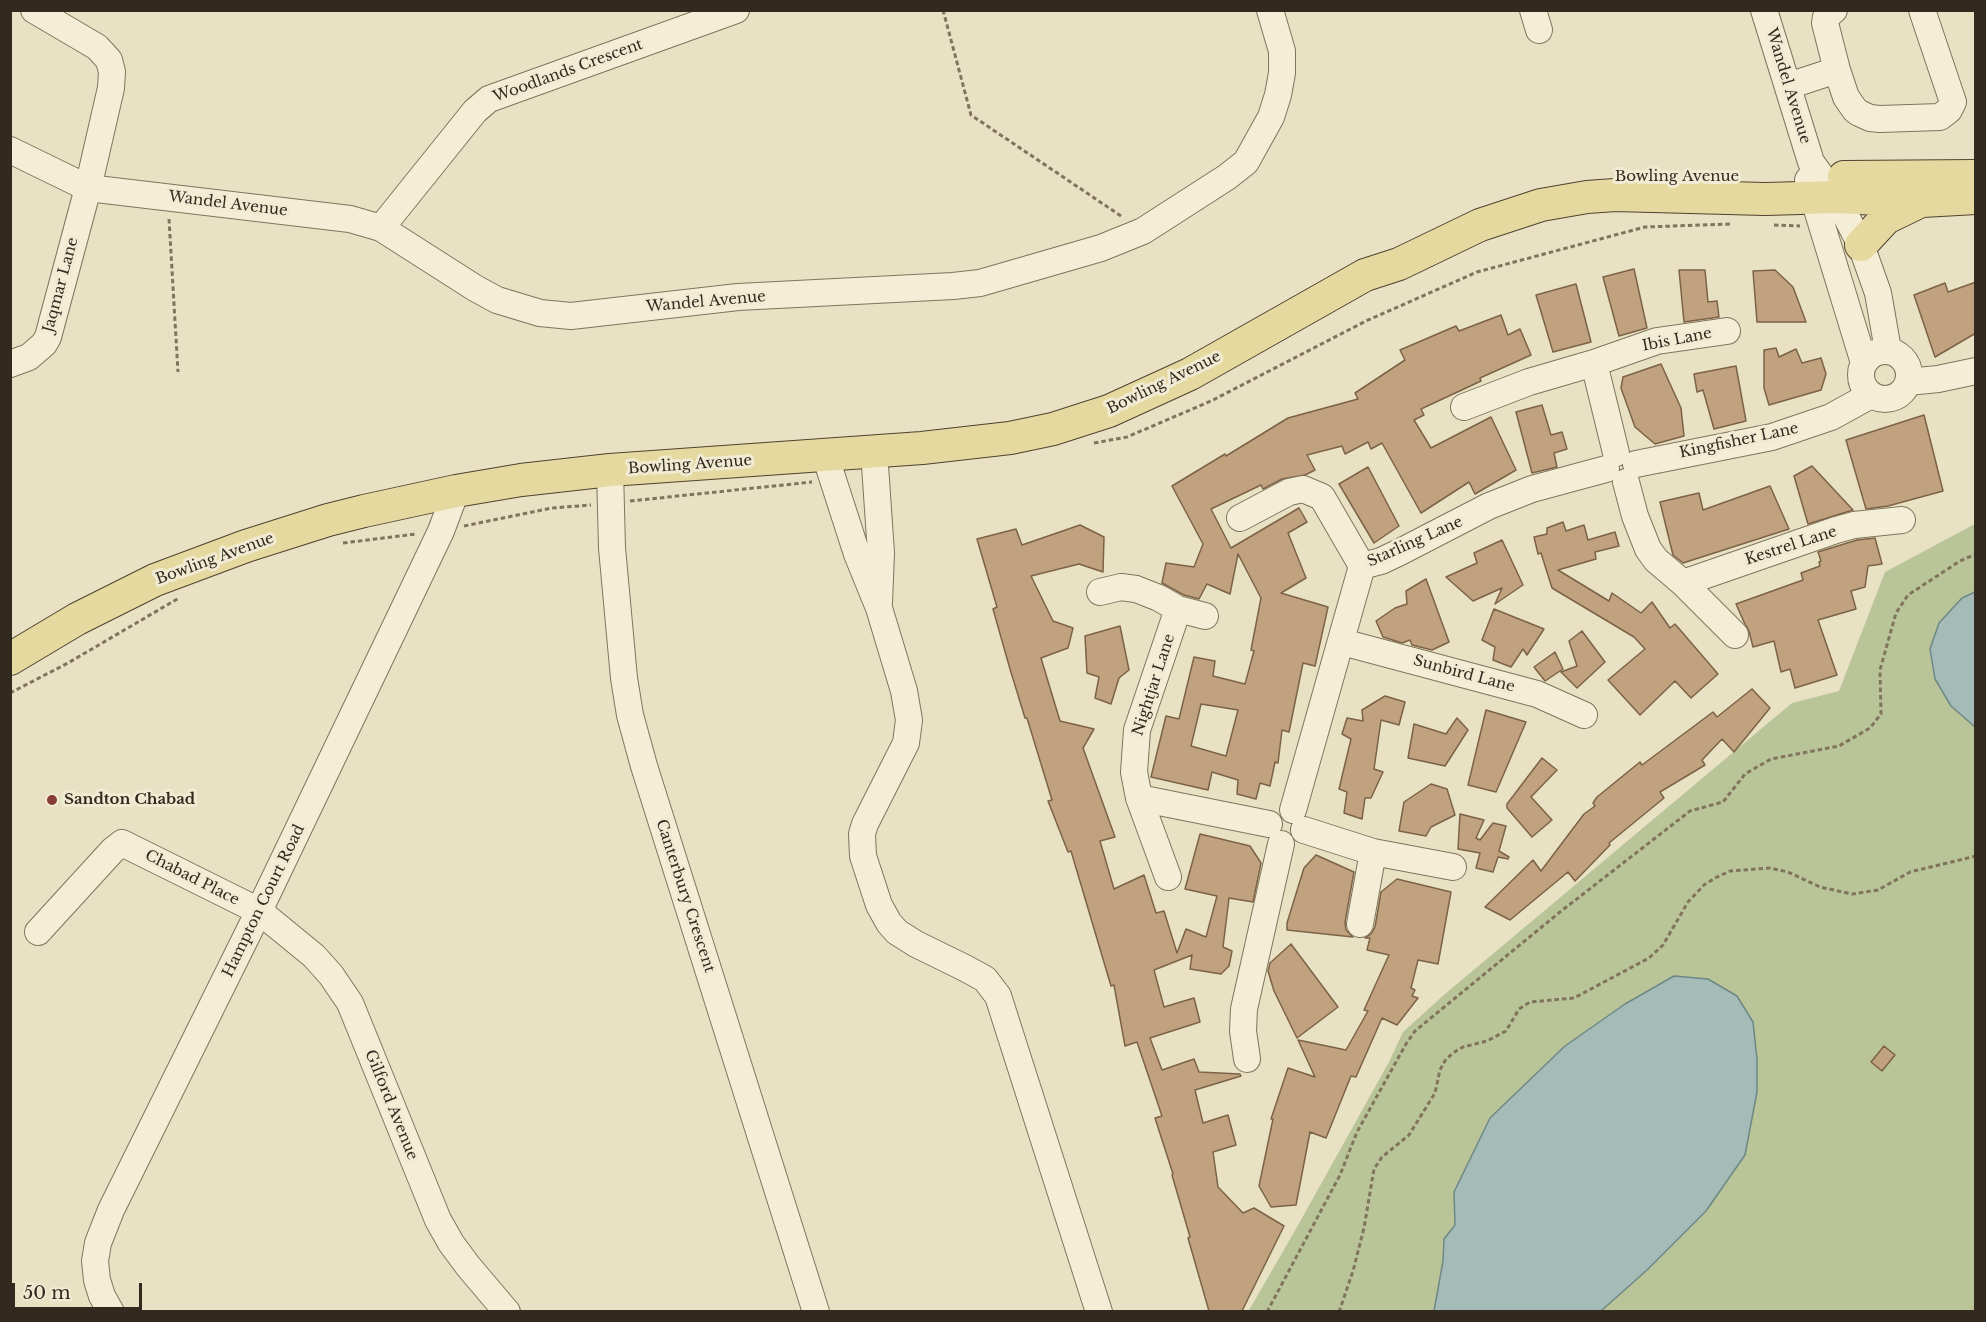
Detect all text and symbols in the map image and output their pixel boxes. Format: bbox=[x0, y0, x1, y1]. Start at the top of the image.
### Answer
street label: Wandel Avenue bbox=[1762, 26, 1814, 146]
street label: Woodlands Crescent bbox=[491, 36, 645, 106]
street label: Bowling Avenue bbox=[1615, 168, 1739, 186]
street label: Wandel Avenue bbox=[167, 188, 289, 220]
street label: Jaqmar Lane bbox=[40, 236, 82, 334]
street label: Wandel Avenue bbox=[645, 288, 767, 316]
street label: Ibis Lane bbox=[1641, 324, 1713, 356]
street label: Bowling Avenue bbox=[1104, 348, 1224, 418]
street label: Kingfisher Lane bbox=[1678, 420, 1800, 462]
street label: Bowling Avenue bbox=[627, 452, 753, 478]
street label: Starling Lane bbox=[1365, 513, 1465, 571]
street label: Kestrel Lane bbox=[1743, 523, 1839, 569]
street label: Bowling Avenue bbox=[153, 529, 277, 589]
street label: Nightjar Lane bbox=[1129, 632, 1179, 738]
street label: Sunbird Lane bbox=[1411, 652, 1517, 696]
place label: Sandton Chabad bbox=[64, 791, 195, 809]
marker: Sandton Chabad bbox=[45, 793, 59, 807]
street label: Canterbury Crescent bbox=[652, 817, 718, 975]
street label: Hampton Court Road bbox=[219, 822, 309, 980]
street label: Chabad Place bbox=[142, 847, 242, 909]
street label: Gilford Avenue bbox=[361, 1047, 421, 1163]
scale bar bbox=[15, 1271, 146, 1309]
text: 50 m bbox=[23, 1282, 71, 1304]

